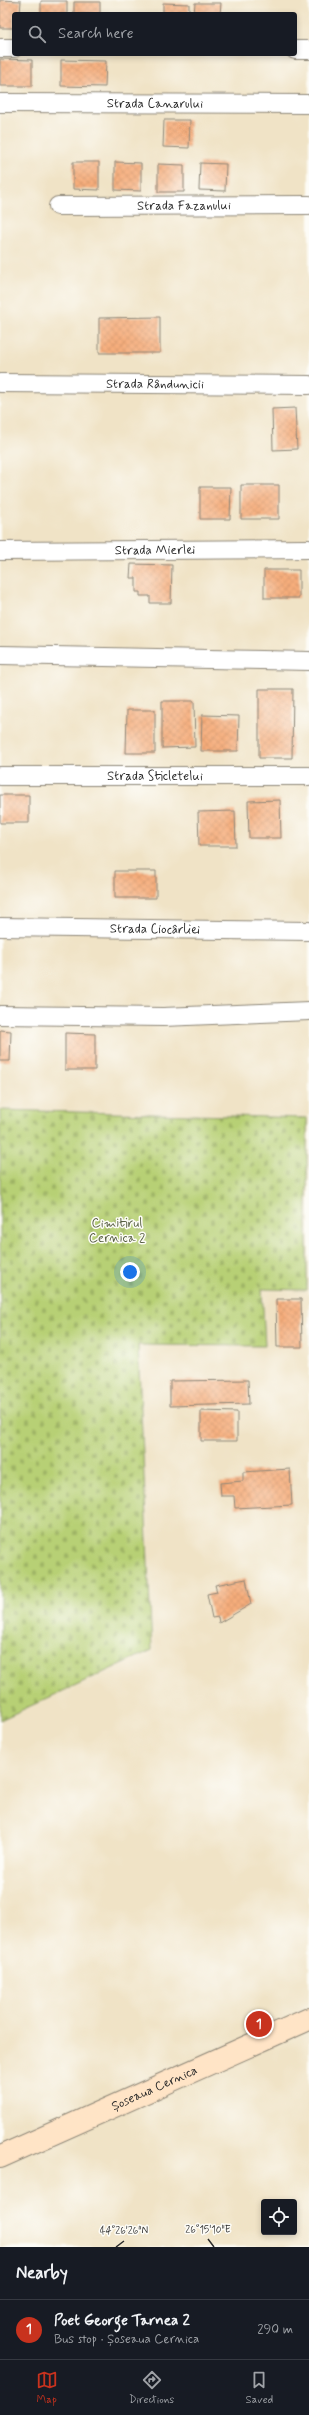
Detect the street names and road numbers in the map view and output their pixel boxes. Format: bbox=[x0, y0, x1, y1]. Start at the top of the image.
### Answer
street label: Strada Canarului bbox=[107, 95, 203, 112]
street label: Strada Fazanului bbox=[137, 197, 231, 214]
street label: Strada Rândunicii bbox=[106, 375, 204, 393]
street label: Strada Mierlei bbox=[115, 541, 195, 559]
street label: Strada Sticletelui bbox=[107, 768, 203, 785]
street label: Strada Ciocârliei bbox=[110, 920, 200, 938]
street label: Șoseaua Cernica bbox=[109, 2061, 200, 2115]

